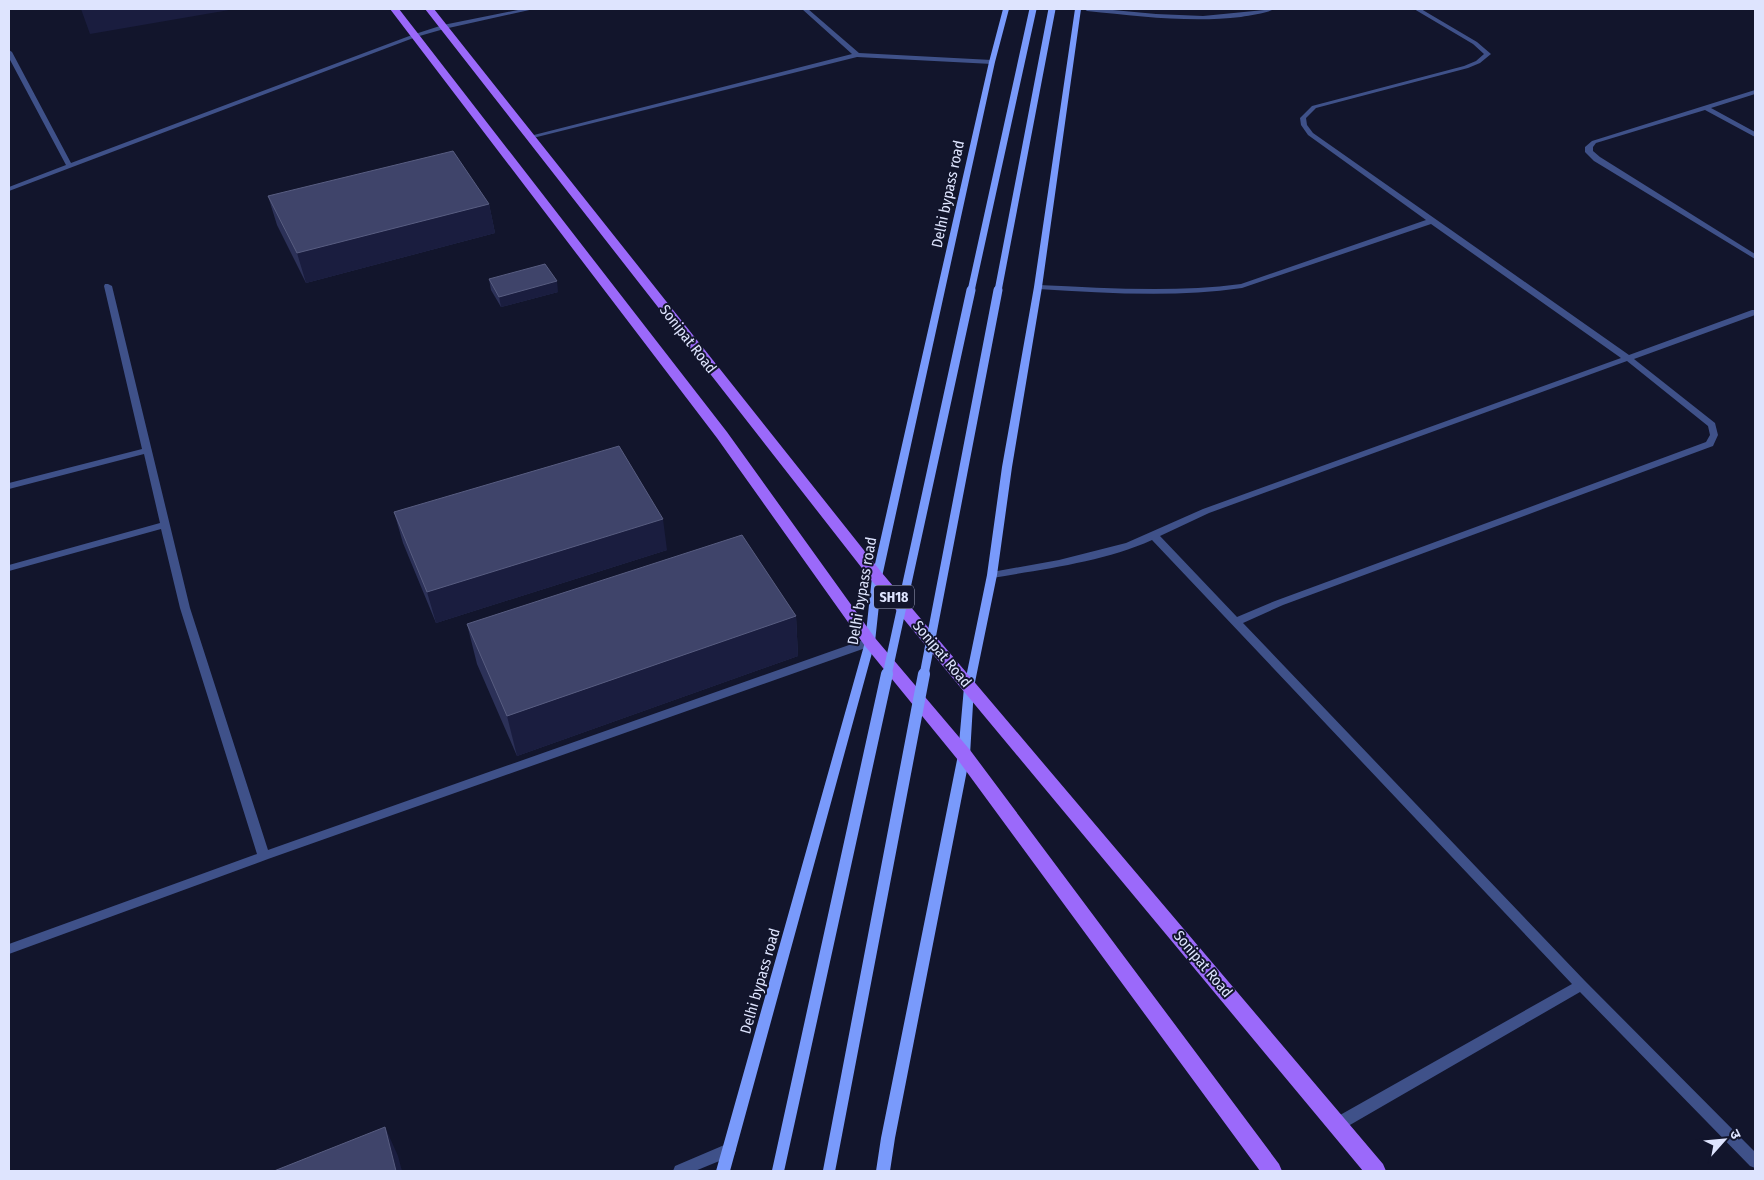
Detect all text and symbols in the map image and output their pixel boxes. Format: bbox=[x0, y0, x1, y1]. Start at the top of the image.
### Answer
street label: Delhi bypass road bbox=[928, 139, 968, 249]
street label: Sonipat Road bbox=[656, 301, 720, 377]
street label: Delhi bypass road bbox=[844, 536, 880, 646]
road number: SH18 bbox=[874, 586, 914, 608]
street label: Sonipat Road bbox=[909, 617, 975, 691]
street label: Delhi bypass road bbox=[736, 926, 784, 1036]
street label: Sonipat Road bbox=[1170, 927, 1236, 1001]
north arrow bbox=[1699, 1115, 1749, 1165]
text: उ bbox=[1726, 1127, 1745, 1143]

